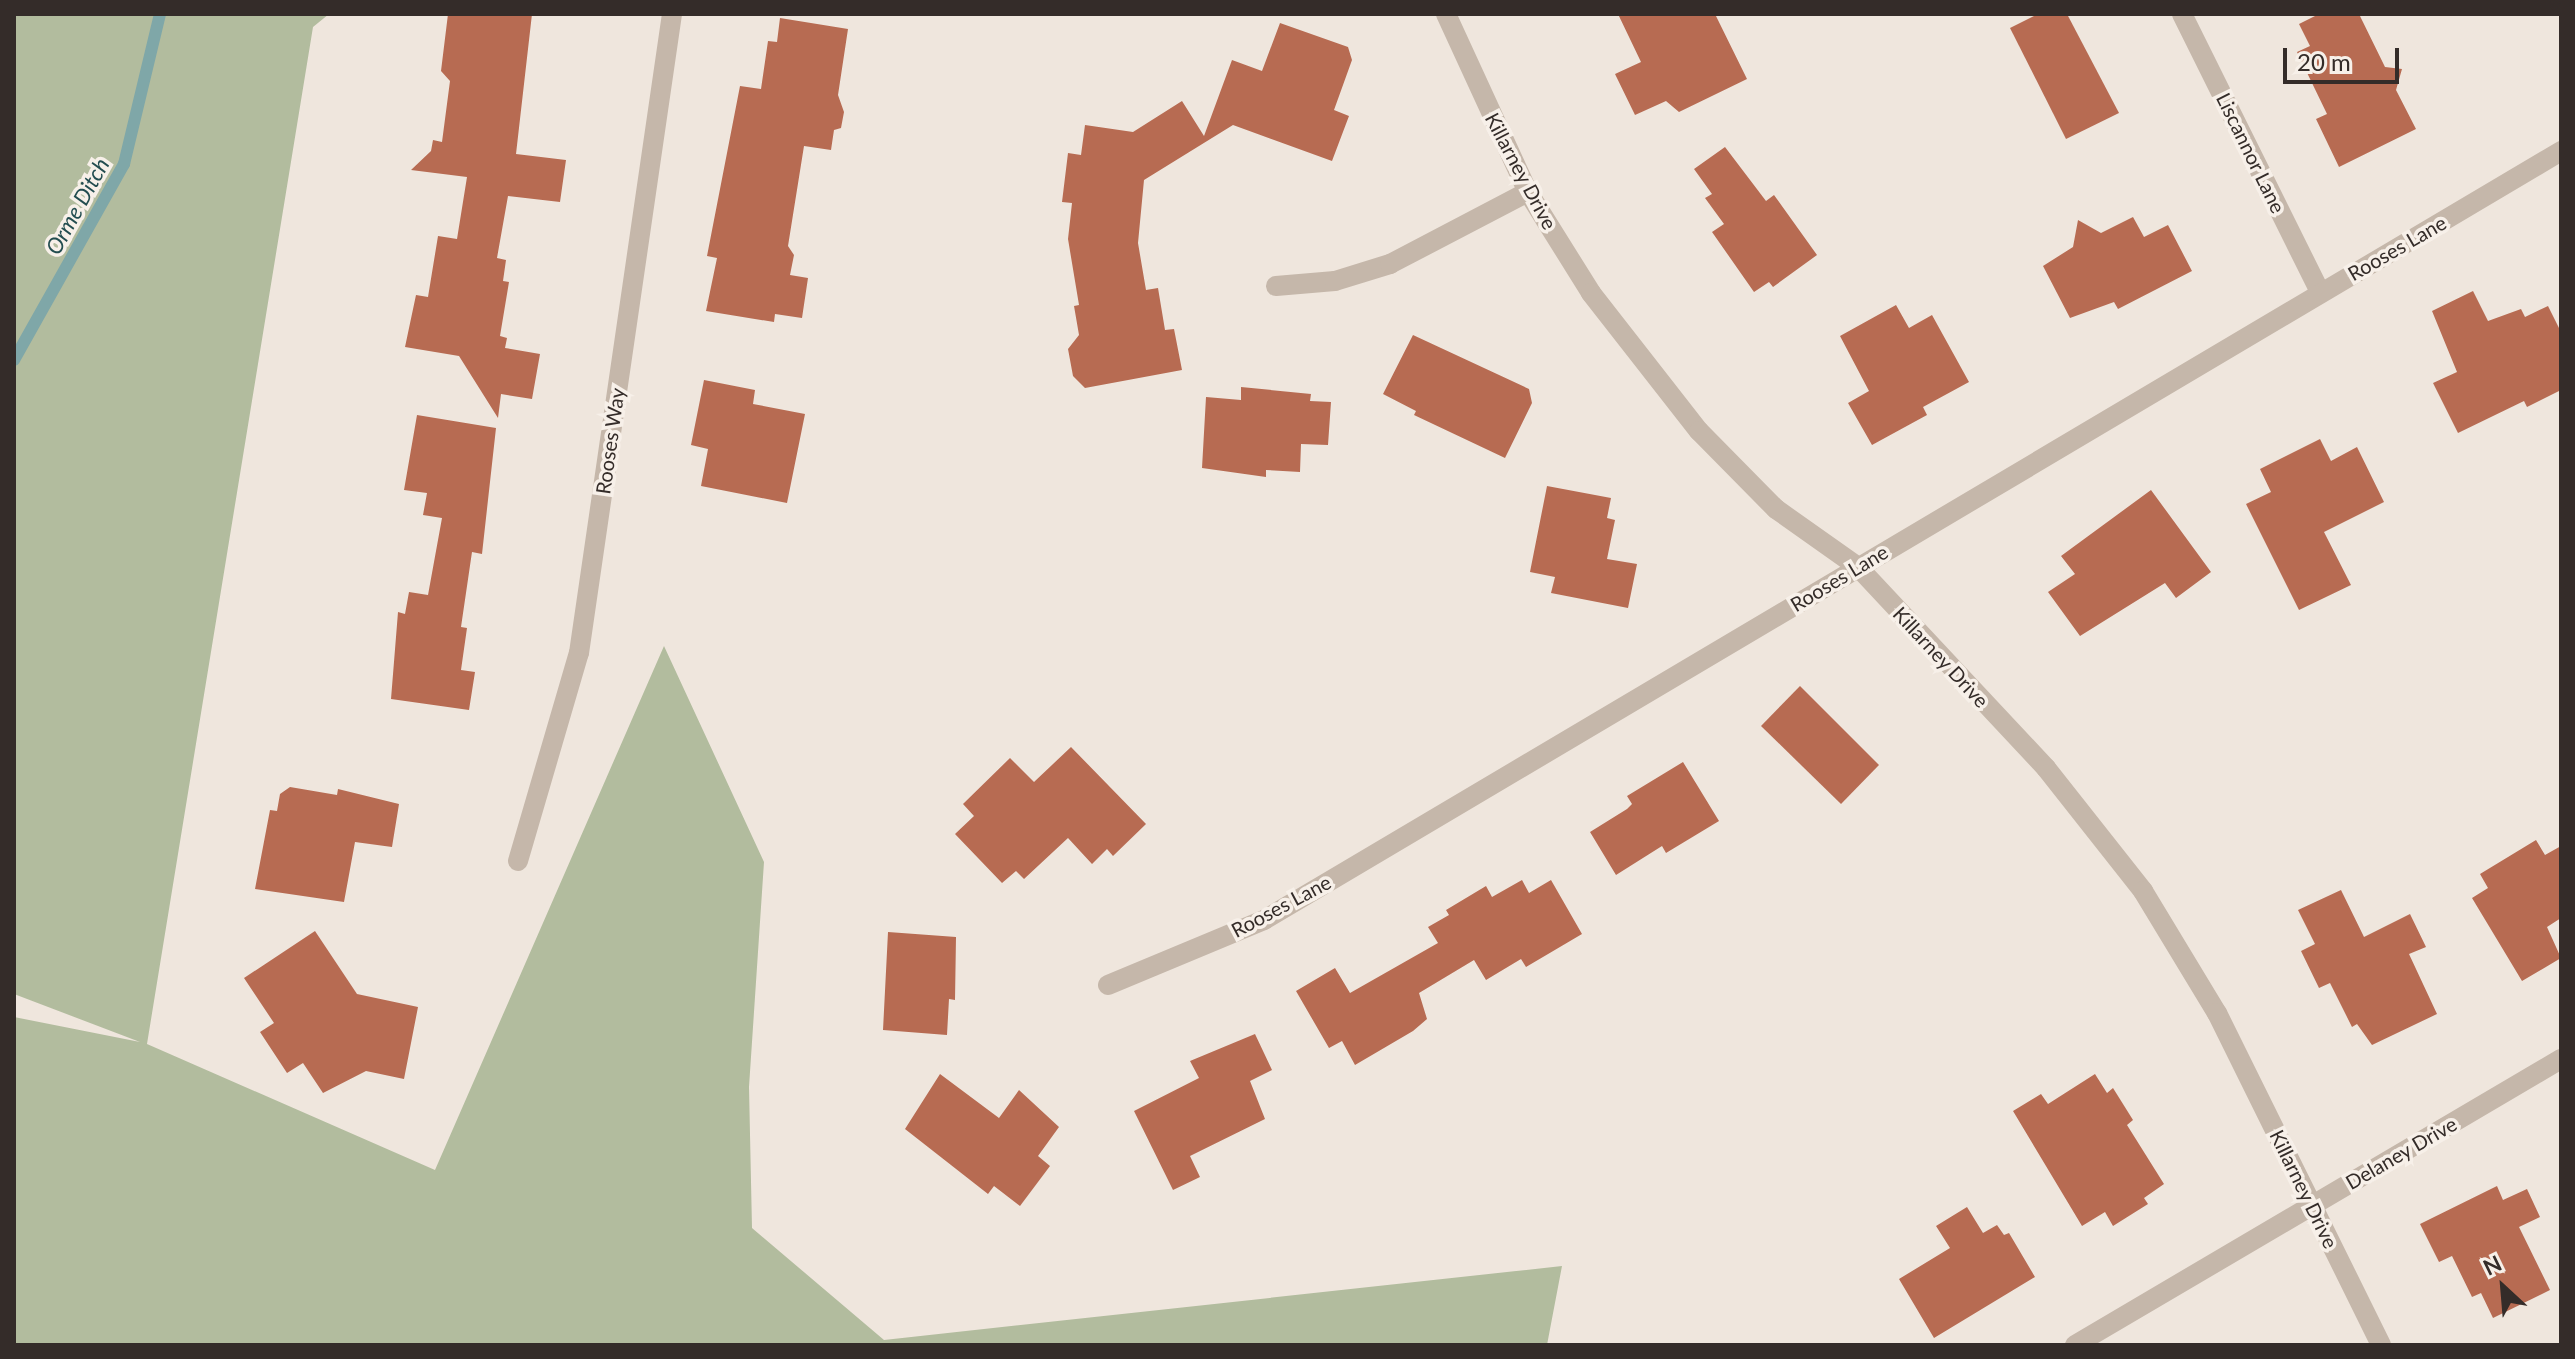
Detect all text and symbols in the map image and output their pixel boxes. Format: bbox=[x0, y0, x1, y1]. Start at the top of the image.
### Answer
scale bar bbox=[2287, 32, 2403, 82]
text: 20 m bbox=[2297, 47, 2351, 76]
street label: Liscannor Lane bbox=[2211, 89, 2291, 217]
street label: Killarney Drive bbox=[1480, 108, 1562, 234]
water label: Orme Ditch bbox=[40, 153, 114, 259]
street label: Rooses Lane bbox=[2344, 210, 2450, 286]
street label: Rooses Way bbox=[591, 386, 629, 496]
street label: Rooses Lane bbox=[1786, 540, 1892, 616]
street label: Killarney Drive bbox=[1888, 602, 1994, 712]
street label: Rooses Lane bbox=[1227, 870, 1335, 942]
street label: Delaney Drive bbox=[2341, 1111, 2461, 1195]
street label: Killarney Drive bbox=[2265, 1126, 2343, 1252]
north arrow bbox=[2463, 1247, 2543, 1327]
text: N bbox=[2479, 1249, 2506, 1281]

